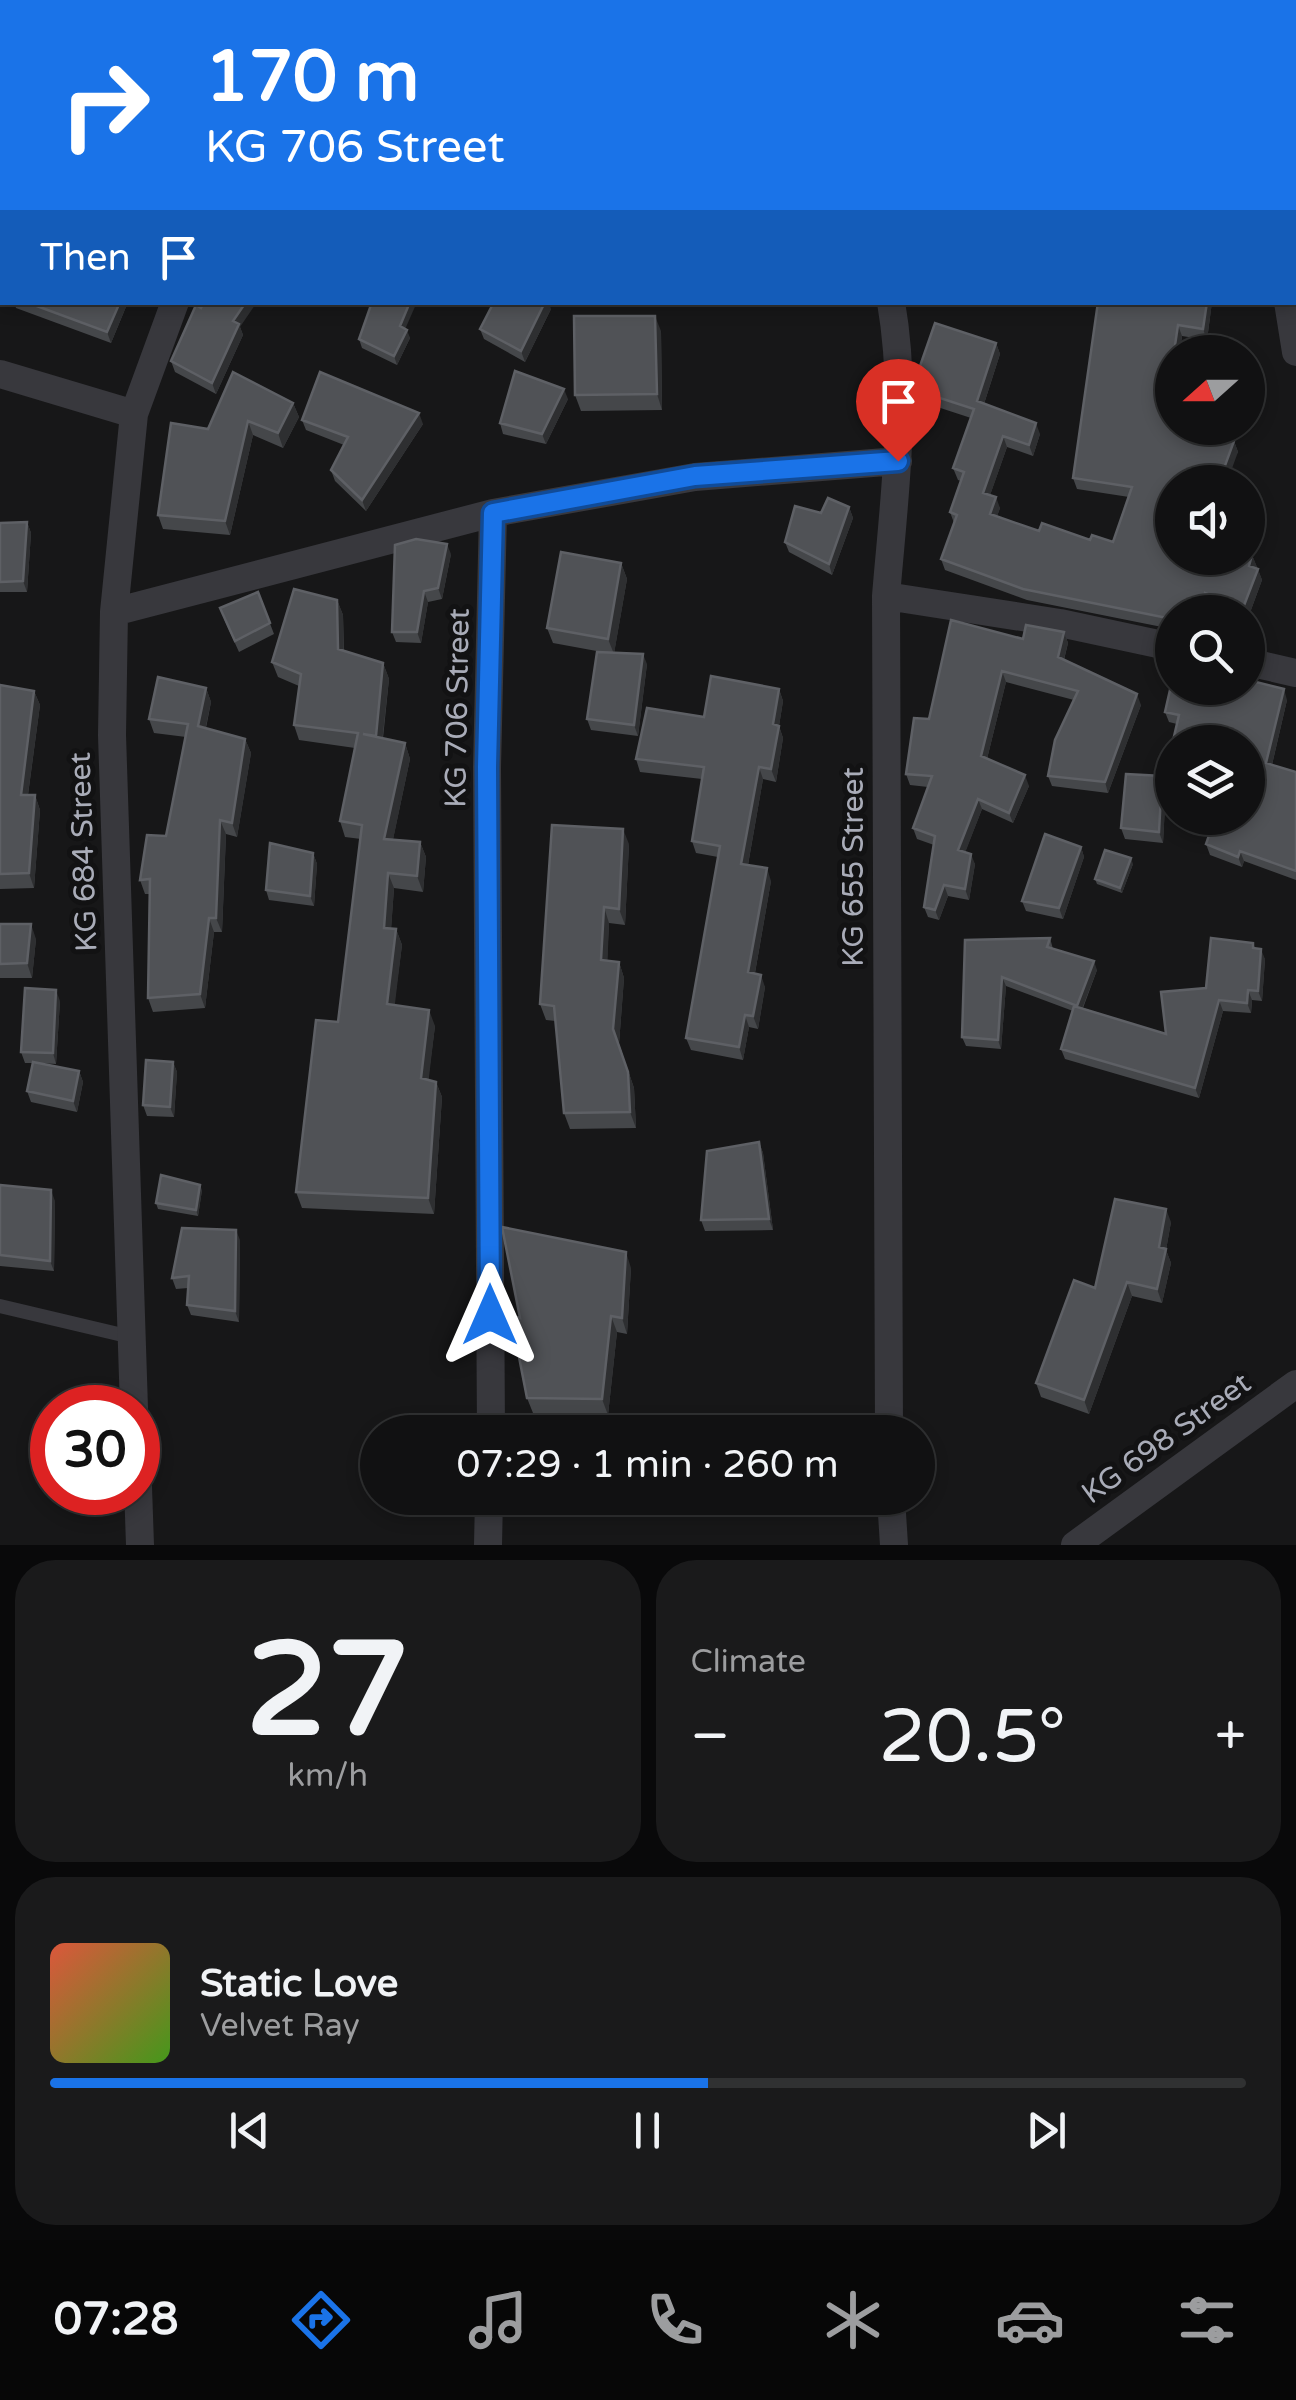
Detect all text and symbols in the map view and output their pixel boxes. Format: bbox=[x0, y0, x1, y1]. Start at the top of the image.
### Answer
text: 170 m bbox=[205, 36, 419, 120]
icon: right bbox=[40, 40, 170, 170]
text: KG 706 Street bbox=[205, 121, 505, 175]
icon: arrive bbox=[151, 230, 206, 285]
text: Then bbox=[40, 235, 131, 281]
north arrow bbox=[1155, 335, 1265, 445]
map controls bbox=[1155, 335, 1265, 835]
pin bbox=[856, 359, 941, 462]
icon: arrive bbox=[871, 374, 926, 429]
button: sound bbox=[1155, 465, 1265, 575]
button: search bbox=[1155, 595, 1265, 705]
street label: KG 706 Street bbox=[437, 608, 478, 808]
button: layers bbox=[1155, 725, 1265, 835]
street label: KG 684 Street bbox=[62, 752, 105, 952]
street label: KG 655 Street bbox=[835, 767, 872, 967]
position arrow bbox=[438, 1263, 542, 1367]
street label: KG 698 Street bbox=[1075, 1365, 1258, 1512]
speed limit sign: 30 bbox=[30, 1385, 160, 1515]
text: 07:29 · 1 min · 260 m bbox=[456, 1442, 839, 1488]
text: 27 bbox=[246, 1614, 409, 1770]
text: Climate bbox=[691, 1643, 806, 1681]
text: 20.5° bbox=[879, 1692, 1066, 1782]
text: − bbox=[691, 1704, 730, 1770]
text: + bbox=[1215, 1704, 1246, 1770]
text: km/h bbox=[288, 1757, 368, 1795]
text: Static Love bbox=[200, 1961, 398, 2007]
text: Velvet Ray bbox=[200, 2007, 360, 2045]
icon: previous bbox=[222, 2103, 277, 2158]
icon: pause bbox=[620, 2103, 675, 2158]
icon: next bbox=[1019, 2103, 1074, 2158]
icon: directions bbox=[286, 2285, 356, 2355]
icon: music bbox=[463, 2285, 533, 2355]
icon: phone bbox=[640, 2285, 710, 2355]
icon: climate bbox=[818, 2285, 888, 2355]
icon: car bbox=[995, 2285, 1065, 2355]
icon: filters bbox=[1172, 2285, 1242, 2355]
text: 07:28 bbox=[54, 2293, 178, 2347]

